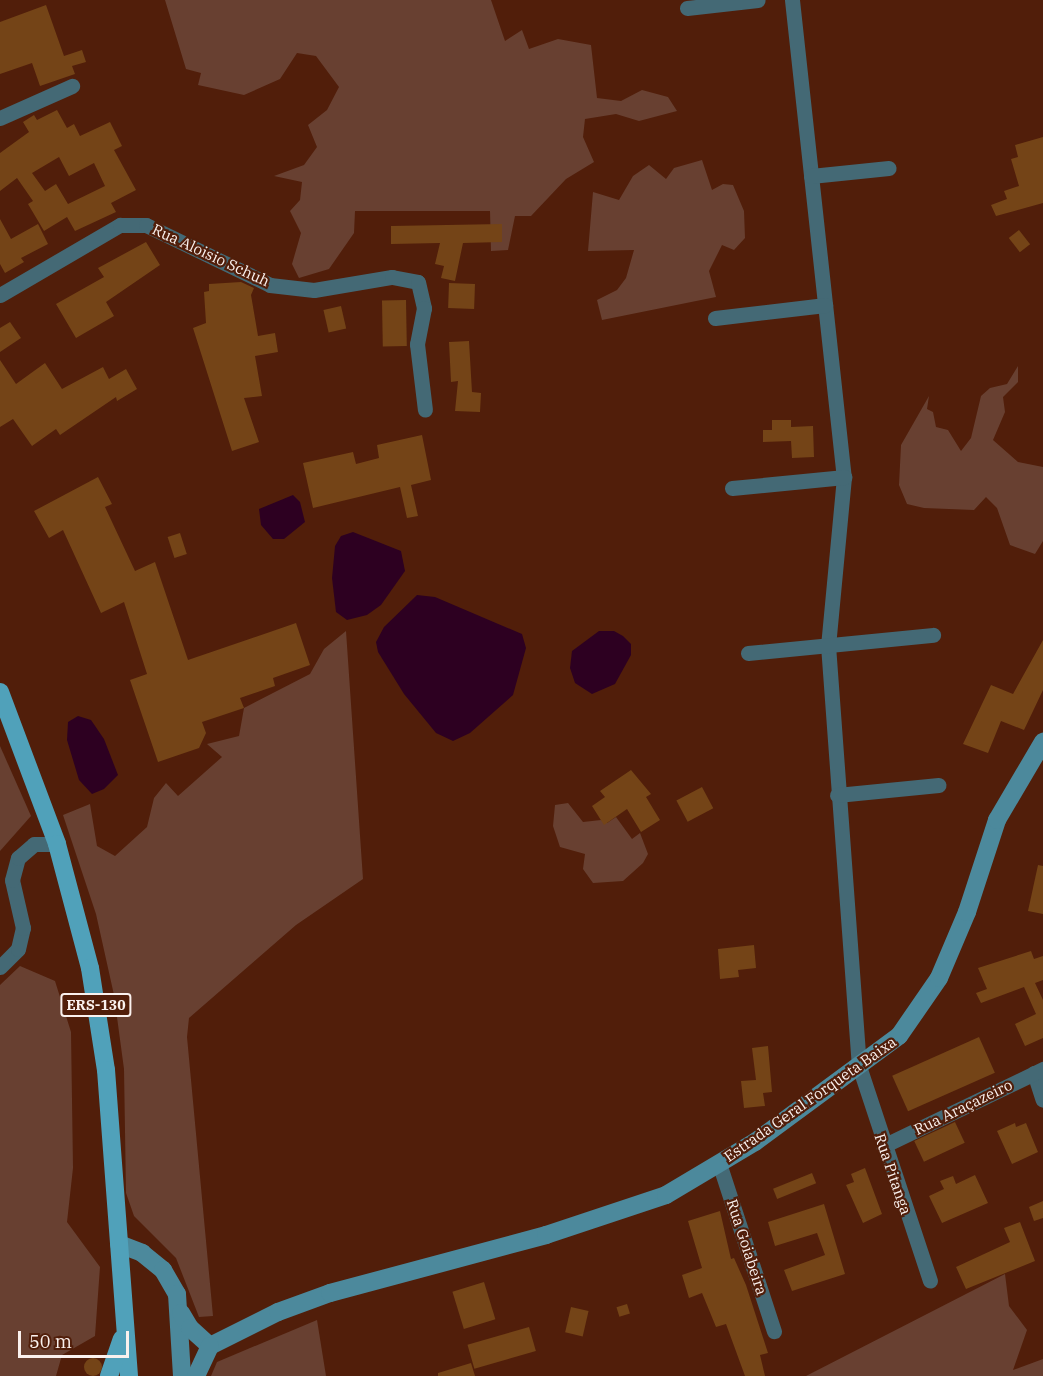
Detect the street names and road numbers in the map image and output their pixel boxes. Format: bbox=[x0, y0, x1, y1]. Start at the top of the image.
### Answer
street label: Rua Aloisio Schuh bbox=[149, 220, 273, 290]
road number: ERS-130 bbox=[60, 994, 132, 1016]
street label: Estrada Geral Forqueta Baixa bbox=[720, 1033, 900, 1165]
street label: Rua Araçazeiro bbox=[911, 1075, 1015, 1139]
street label: Rua Pitanga bbox=[871, 1131, 915, 1217]
street label: Rua Goiabeira bbox=[723, 1197, 771, 1297]

